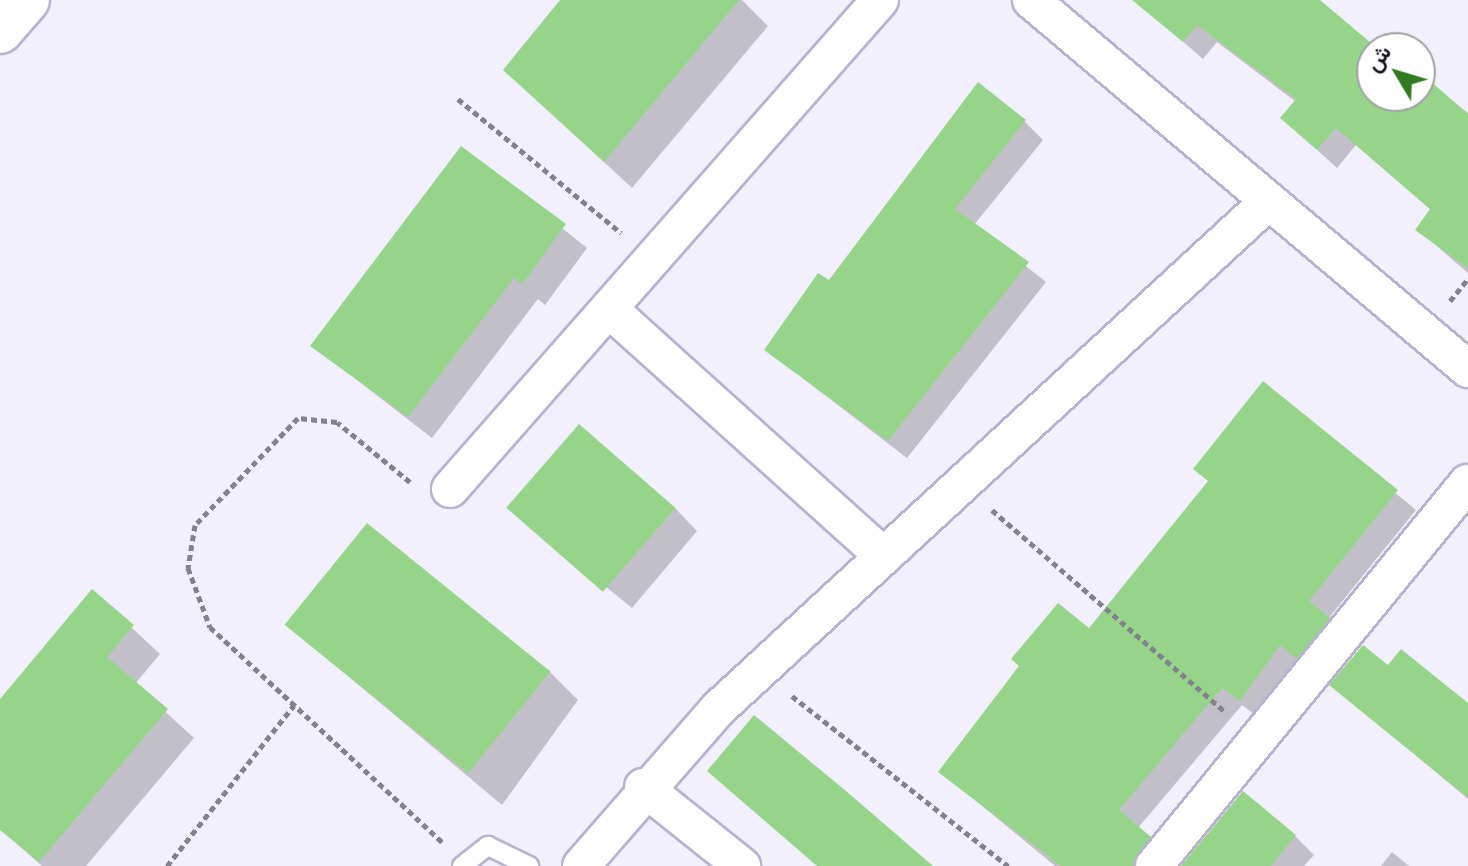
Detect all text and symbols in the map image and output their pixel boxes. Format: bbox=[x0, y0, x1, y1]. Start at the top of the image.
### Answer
north arrow bbox=[1356, 32, 1436, 112]
text: ش bbox=[1360, 40, 1396, 76]

